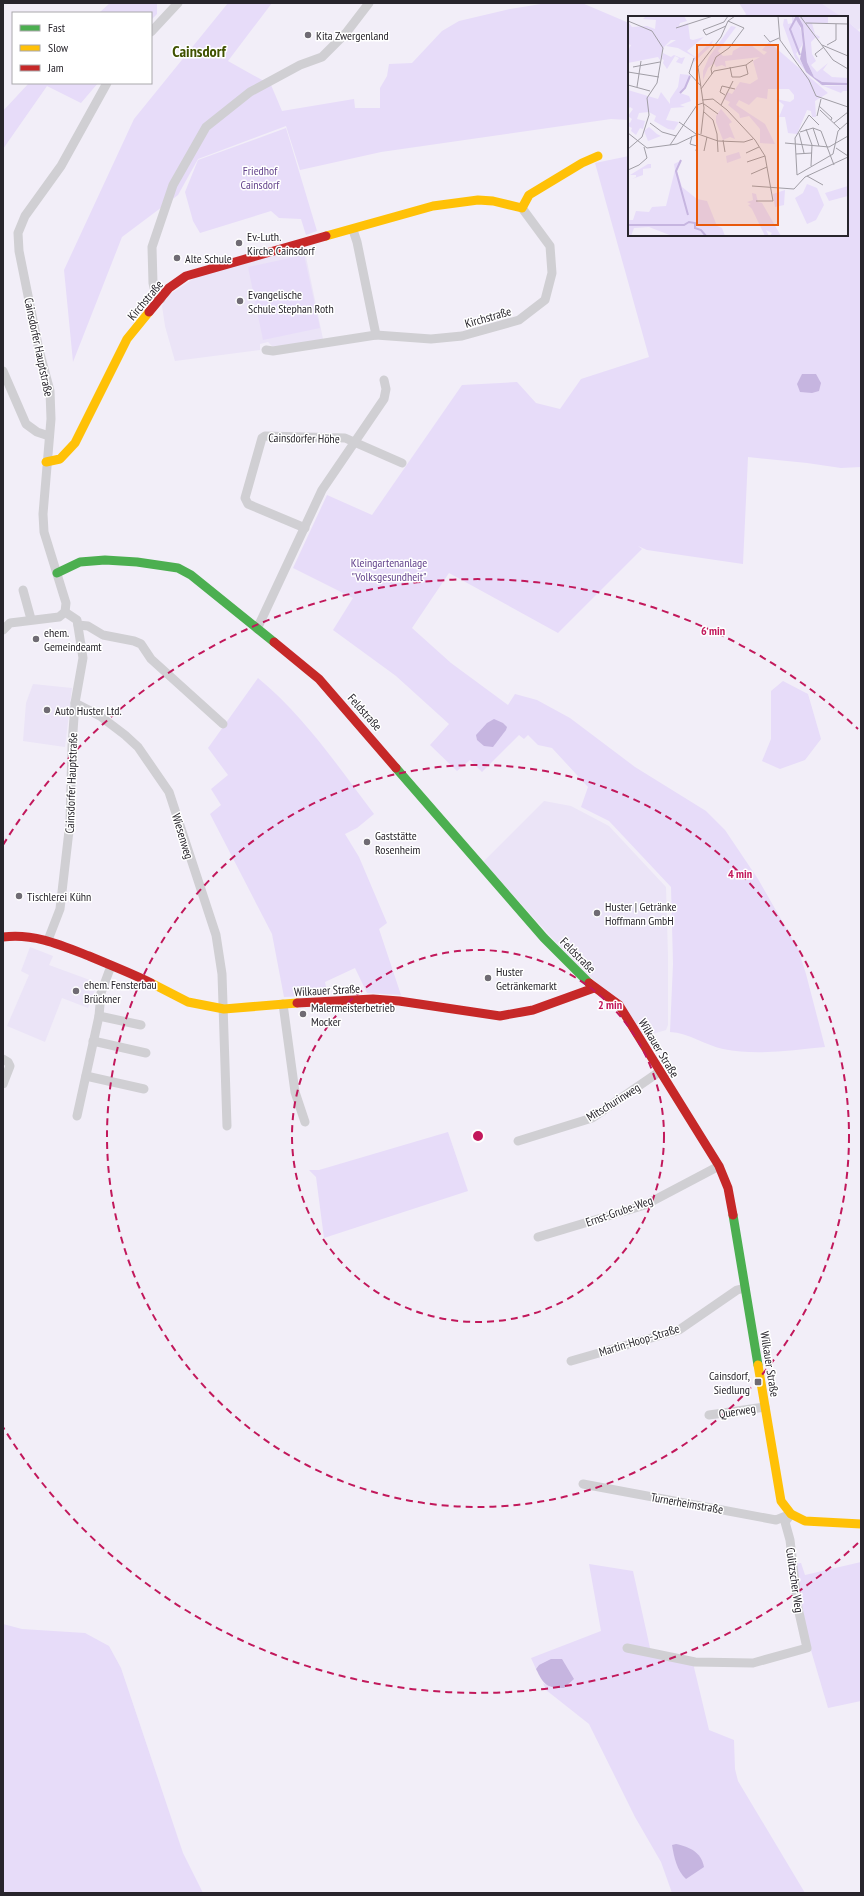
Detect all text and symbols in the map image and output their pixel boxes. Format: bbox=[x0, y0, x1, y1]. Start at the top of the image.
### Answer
legend bbox=[12, 12, 152, 84]
inset map bbox=[628, 16, 848, 236]
text: Fast bbox=[48, 20, 66, 35]
place label: Kita Zwergenland bbox=[316, 28, 389, 43]
marker: Kita Zwergenland bbox=[303, 30, 313, 40]
text: Slow bbox=[48, 40, 69, 55]
district label: Cainsdorf bbox=[172, 41, 226, 61]
text: Jam bbox=[47, 60, 64, 75]
park label: Friedhof Cainsdorf bbox=[241, 163, 280, 192]
place label: Ev.-Luth. Kirche Cainsdorf bbox=[247, 229, 316, 258]
marker: Ev.-Luth. Kirche Cainsdorf bbox=[234, 238, 244, 248]
place label: Alte Schule bbox=[185, 251, 232, 266]
marker: Alte Schule bbox=[172, 253, 182, 263]
street label: Kirchstraße bbox=[124, 277, 166, 323]
place label: Evangelische Schule Stephan Roth bbox=[248, 287, 334, 316]
street label: Cainsdorfer Hauptstraße bbox=[21, 296, 57, 398]
marker: Evangelische Schule Stephan Roth bbox=[235, 296, 245, 306]
street label: Kirchstraße bbox=[463, 303, 513, 331]
street label: Cainsdorfer Höhe bbox=[268, 430, 340, 446]
park label: Kleingartenanlage "Volksgesundheit" bbox=[351, 555, 427, 584]
text: 6 min bbox=[701, 623, 725, 638]
place label: ehem. Gemeindeamt bbox=[44, 625, 102, 654]
marker: ehem. Gemeindeamt bbox=[31, 634, 41, 644]
street label: Feldstraße bbox=[345, 691, 385, 733]
place label: Auto Huster Ltd. bbox=[55, 703, 122, 718]
marker: Auto Huster Ltd. bbox=[42, 705, 52, 715]
street label: Cainsdorfer Hauptstraße bbox=[62, 732, 80, 834]
street label: Wiesenweg bbox=[169, 811, 197, 861]
place label: Gaststätte Rosenheim bbox=[375, 828, 421, 857]
marker: Gaststätte Rosenheim bbox=[362, 837, 372, 847]
text: 4 min bbox=[728, 866, 752, 881]
place label: Tischlerei Kühn bbox=[27, 889, 91, 904]
marker: Tischlerei Kühn bbox=[14, 891, 24, 901]
place label: Huster | Getränke Hoffmann GmbH bbox=[605, 899, 677, 928]
marker: Huster | Getränke Hoffmann GmbH bbox=[592, 908, 602, 918]
street label: Feldstraße bbox=[557, 934, 599, 976]
place label: Huster Getränkemarkt bbox=[496, 964, 558, 993]
marker: Huster Getränkemarkt bbox=[483, 973, 493, 983]
place label: ehem. Fensterbau Brückner bbox=[84, 977, 157, 1006]
street label: Wilkauer Straße bbox=[294, 981, 361, 999]
marker: ehem. Fensterbau Brückner bbox=[71, 986, 81, 996]
text: 2 min bbox=[598, 997, 622, 1012]
place label: Malermeisterbetrieb Mocker bbox=[311, 1000, 395, 1029]
marker: Malermeisterbetrieb Mocker bbox=[298, 1009, 308, 1019]
street label: Wilkauer Straße bbox=[636, 1016, 683, 1080]
street label: Mitschurinweg bbox=[583, 1080, 643, 1124]
centre of rings bbox=[471, 1129, 485, 1143]
street label: Ernst-Grube-Weg bbox=[583, 1193, 655, 1229]
street label: Martin-Hoop-Straße bbox=[597, 1321, 681, 1359]
street label: Wilkauer Straße bbox=[757, 1330, 783, 1398]
place label: Cainsdorf, Siedlung bbox=[709, 1368, 750, 1397]
marker: Cainsdorf, Siedlung bbox=[753, 1377, 763, 1387]
street label: Querweg bbox=[718, 1401, 756, 1421]
street label: Turnerheimstraße bbox=[650, 1489, 724, 1517]
street label: Culitzscher Weg bbox=[783, 1547, 807, 1613]

